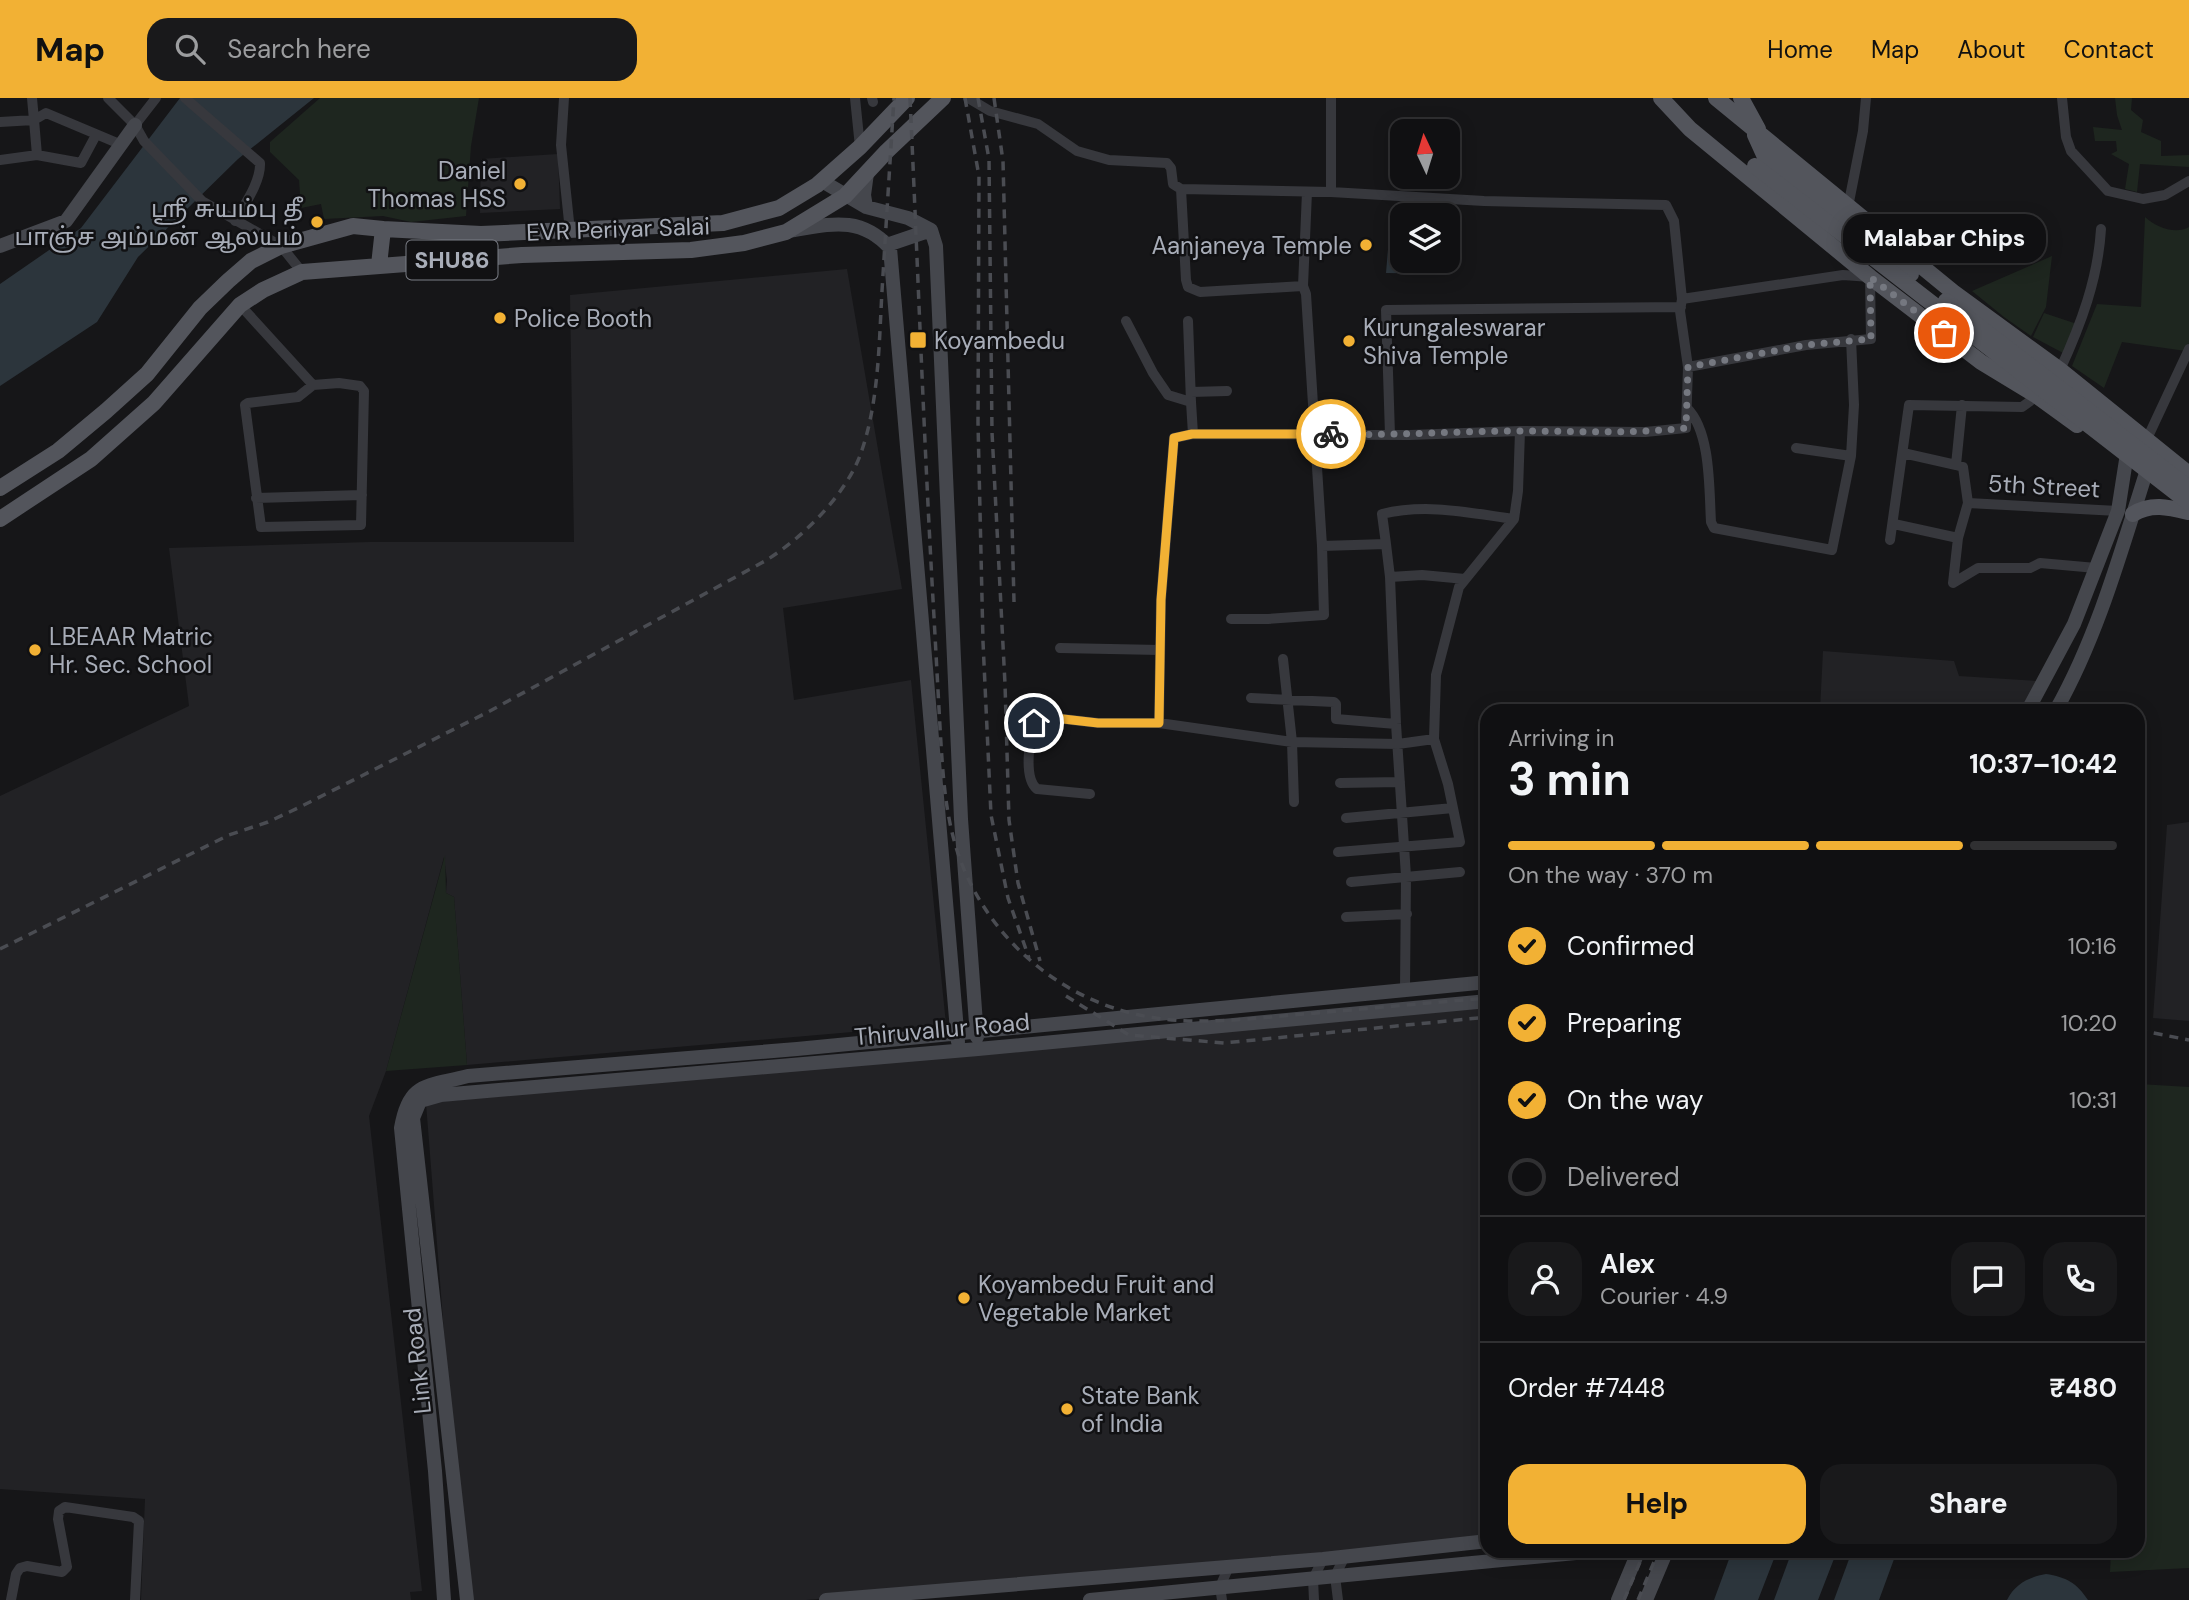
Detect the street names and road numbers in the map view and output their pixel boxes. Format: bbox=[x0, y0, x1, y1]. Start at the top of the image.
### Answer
street label: EVR Periyar Salai bbox=[526, 210, 710, 248]
road number: SHU86 bbox=[406, 240, 498, 280]
street label: 5th Street bbox=[1987, 468, 2101, 504]
street label: Thiruvallur Road bbox=[853, 1006, 1031, 1052]
street label: Link Road bbox=[396, 1306, 438, 1416]

